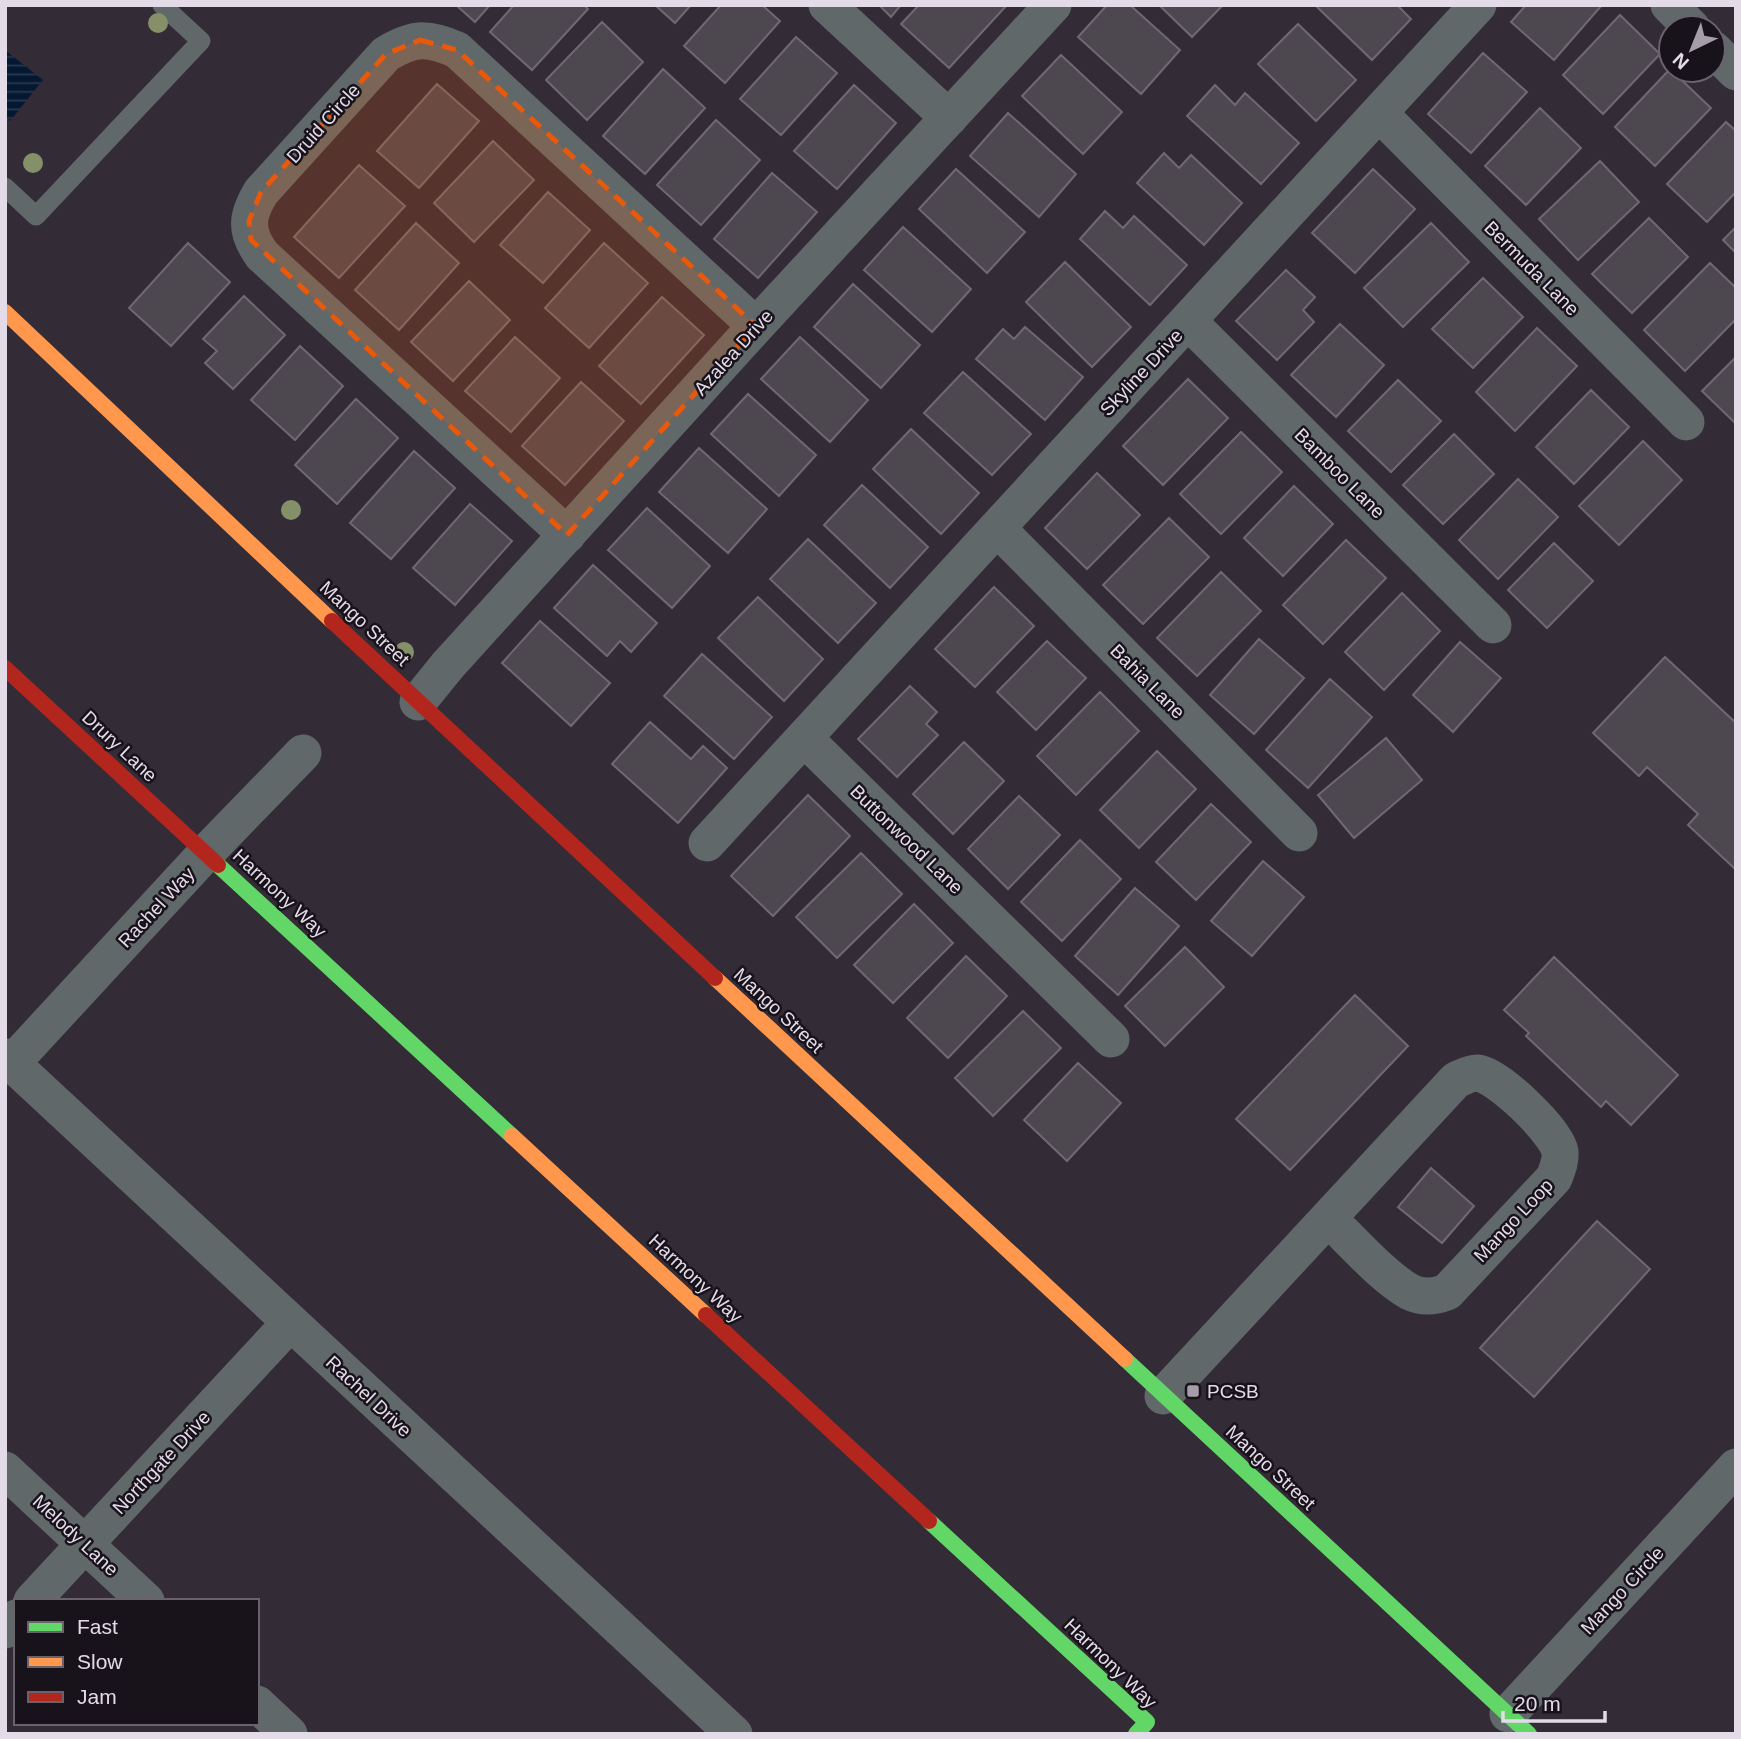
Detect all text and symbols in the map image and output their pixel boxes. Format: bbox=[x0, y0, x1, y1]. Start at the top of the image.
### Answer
north arrow bbox=[1657, 14, 1727, 84]
text: N bbox=[1669, 49, 1693, 73]
street label: Druid Circle bbox=[282, 79, 364, 167]
street label: Bermuda Lane bbox=[1480, 217, 1583, 320]
street label: Azalea Drive bbox=[690, 305, 777, 399]
street label: Skyline Drive bbox=[1096, 325, 1187, 420]
street label: Bamboo Lane bbox=[1290, 424, 1389, 523]
street label: Mango Street bbox=[316, 577, 414, 670]
street label: Bahia Lane bbox=[1106, 640, 1189, 723]
street label: Drury Lane bbox=[78, 707, 161, 786]
street label: Buttonwood Lane bbox=[846, 780, 967, 898]
street label: Harmony Way bbox=[229, 845, 331, 942]
street label: Rachel Way bbox=[114, 863, 199, 952]
street label: Mango Street bbox=[730, 964, 828, 1057]
street label: Mango Loop bbox=[1470, 1175, 1557, 1266]
street label: Harmony Way bbox=[645, 1230, 747, 1327]
street label: Rachel Drive bbox=[322, 1352, 416, 1441]
place label: PCSB bbox=[1207, 1381, 1259, 1402]
marker: PCSB bbox=[1185, 1383, 1201, 1399]
street label: Northgate Drive bbox=[108, 1407, 214, 1518]
street label: Mango Street bbox=[1222, 1421, 1320, 1514]
street label: Melody Lane bbox=[29, 1491, 123, 1580]
street label: Mango Circle bbox=[1577, 1542, 1668, 1638]
legend bbox=[14, 1599, 259, 1725]
street label: Harmony Way bbox=[1060, 1614, 1161, 1713]
text: Fast bbox=[77, 1615, 118, 1638]
text: Slow bbox=[77, 1650, 123, 1673]
scale bar bbox=[1503, 1680, 1604, 1724]
text: Jam bbox=[77, 1685, 117, 1708]
text: 20 m bbox=[1514, 1692, 1561, 1715]

